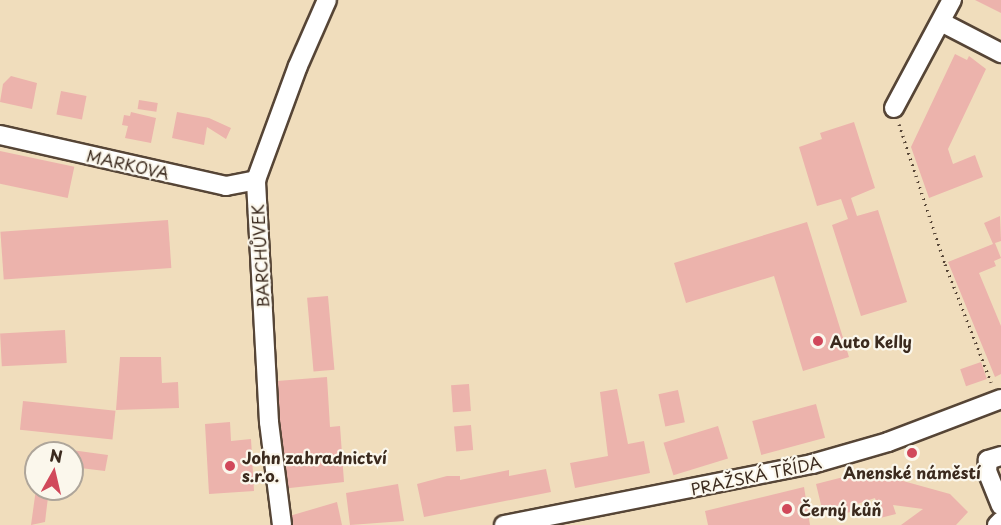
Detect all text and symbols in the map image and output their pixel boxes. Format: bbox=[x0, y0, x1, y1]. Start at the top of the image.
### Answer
street label: MARKOVA bbox=[85, 145, 171, 183]
street label: BARCHŮVEK bbox=[248, 204, 272, 308]
place label: Auto Kelly bbox=[830, 331, 914, 351]
marker: Auto Kelly bbox=[811, 334, 825, 348]
north arrow bbox=[24, 441, 84, 501]
text: N bbox=[48, 442, 64, 468]
marker: Anenské náměstí bbox=[905, 446, 919, 460]
place label: John zahradnictví s.r.o. bbox=[242, 447, 387, 485]
street label: PRAŽSKÁ TŘÍDA bbox=[689, 452, 823, 498]
marker: John zahradnictví s.r.o. bbox=[223, 459, 237, 473]
place label: Anenské náměstí bbox=[843, 462, 981, 482]
place label: Černý kůň bbox=[799, 499, 882, 519]
marker: Černý kůň bbox=[780, 502, 794, 516]

